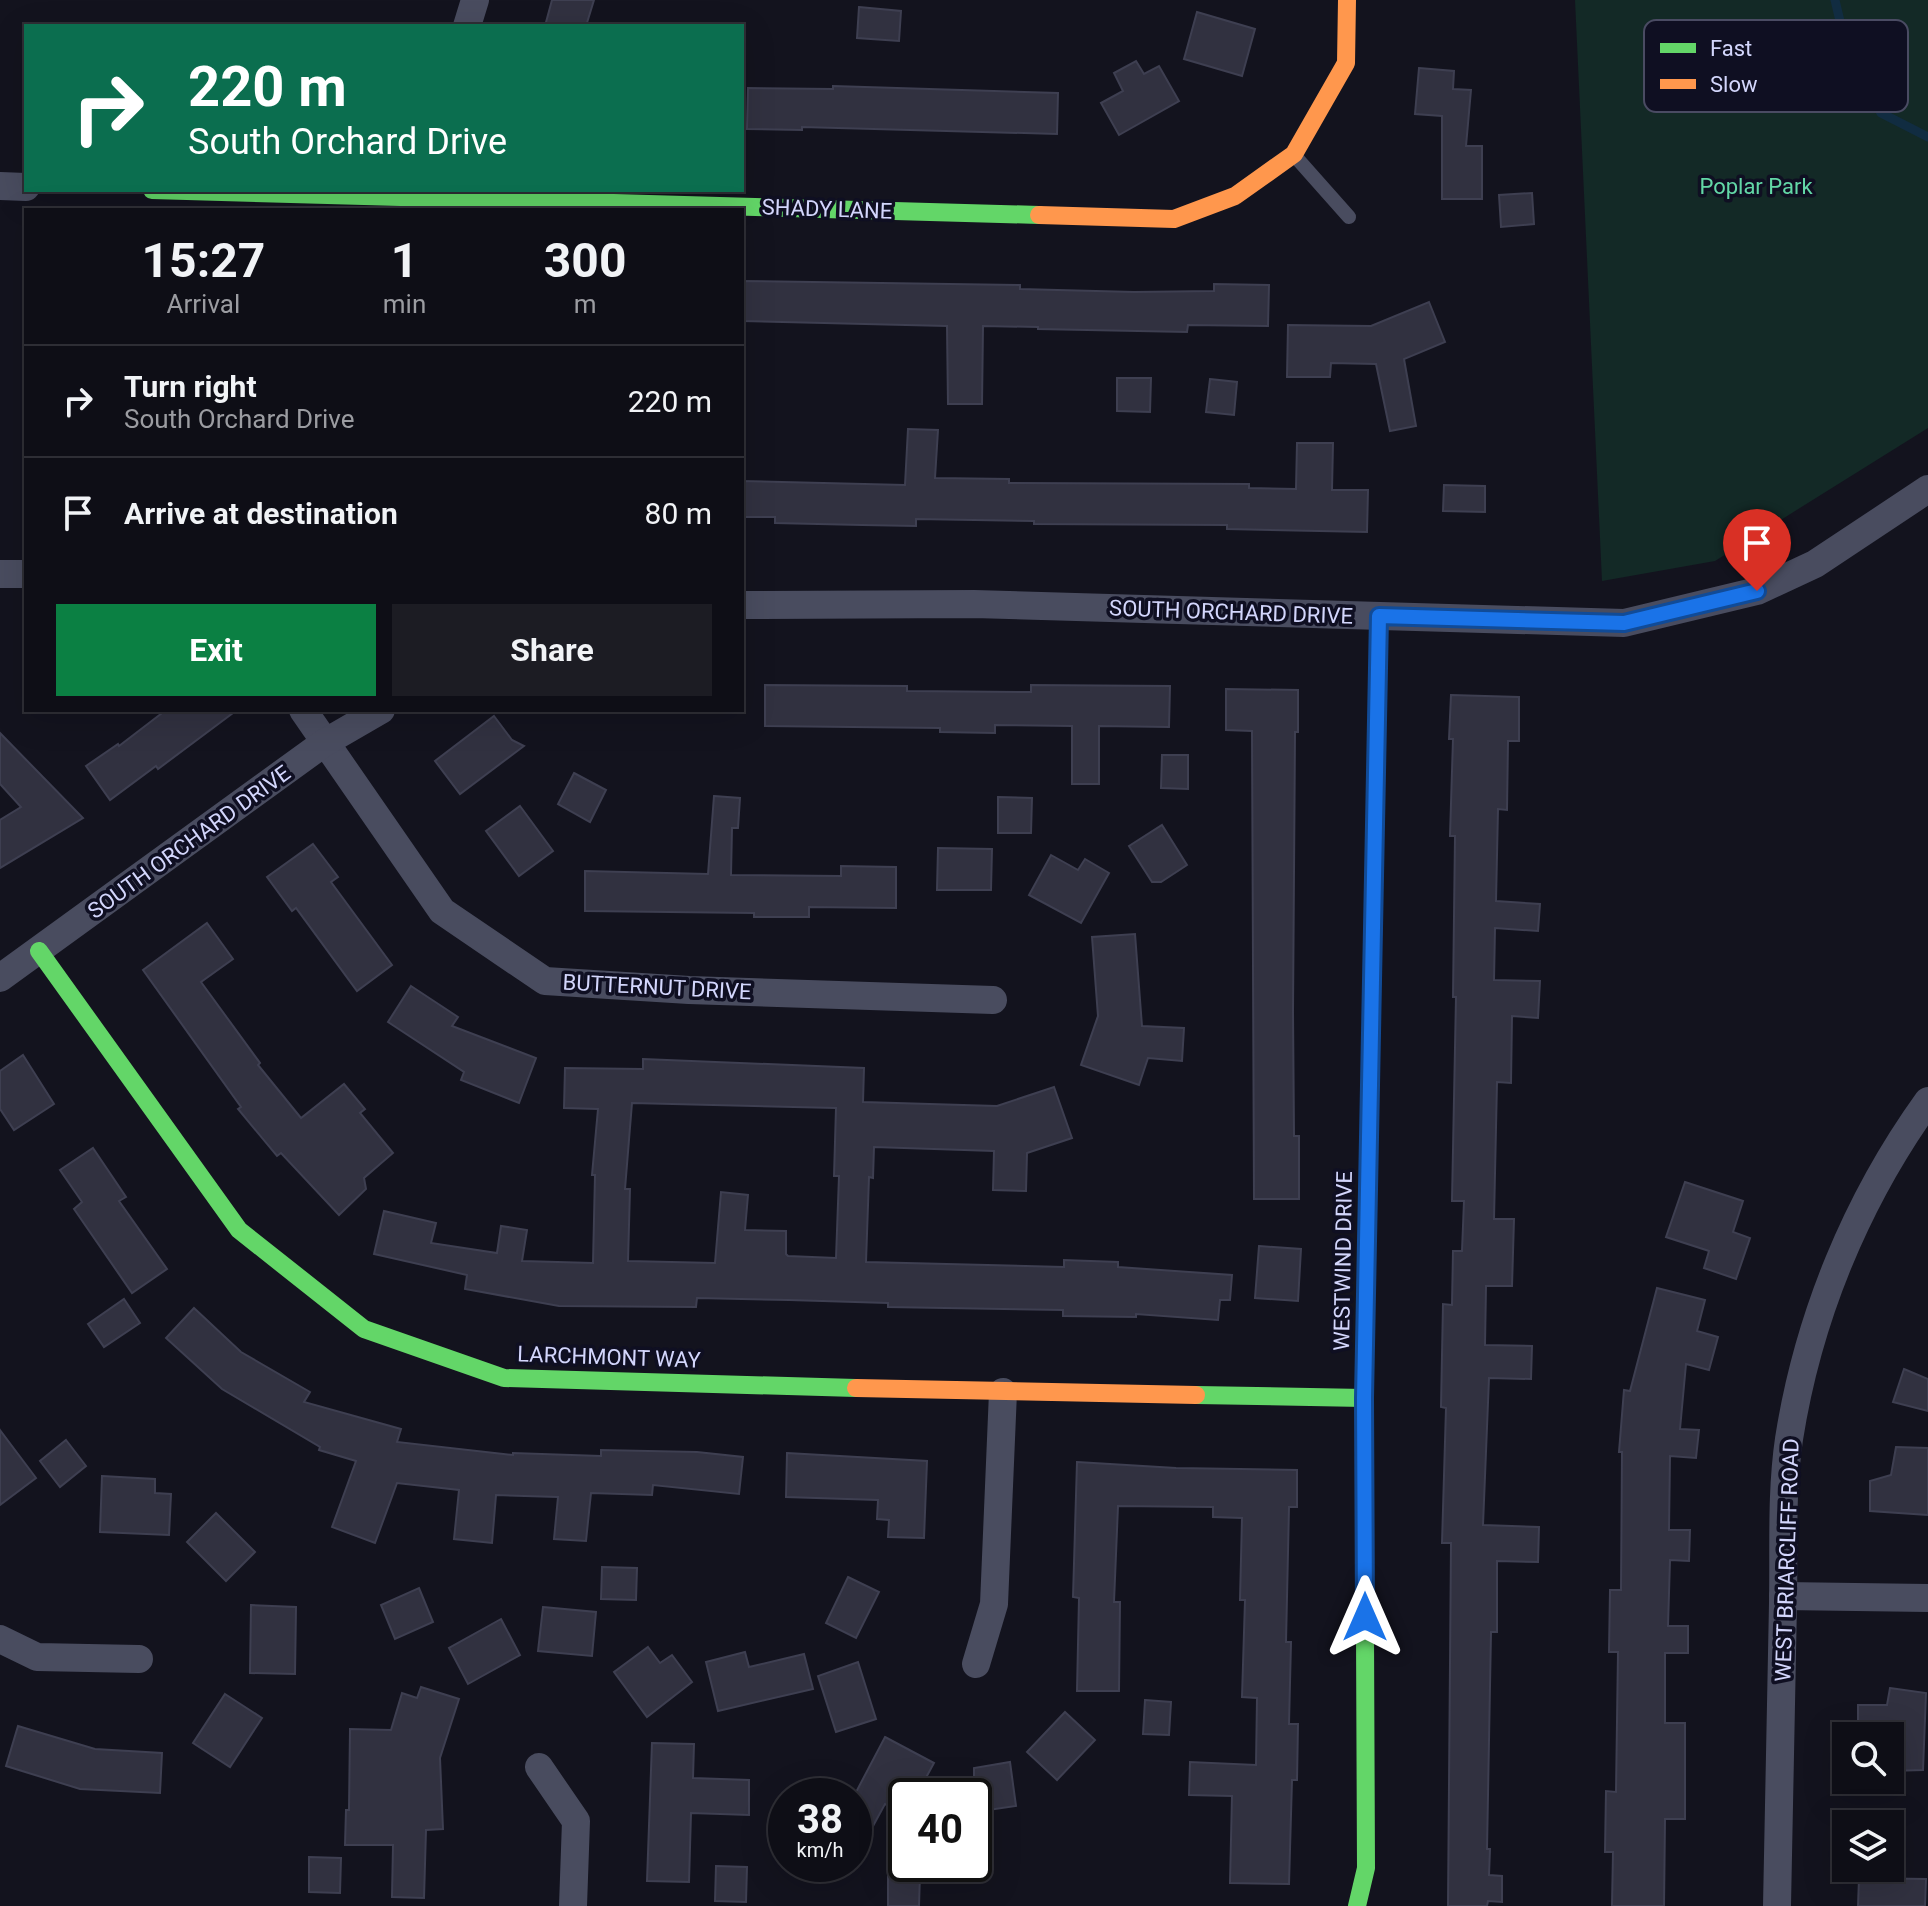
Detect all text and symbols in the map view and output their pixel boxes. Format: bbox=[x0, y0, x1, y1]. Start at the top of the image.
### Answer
legend bbox=[1644, 20, 1908, 112]
text: Fast bbox=[1710, 36, 1752, 61]
text: 220 m bbox=[188, 54, 347, 120]
icon: right bbox=[56, 56, 160, 160]
text: Slow bbox=[1710, 72, 1758, 97]
text: South Orchard Drive bbox=[188, 121, 507, 163]
park label: Poplar Park bbox=[1699, 174, 1813, 199]
street label: SHADY LANE bbox=[761, 194, 893, 224]
text: 15:27 bbox=[142, 232, 265, 289]
text: 1 bbox=[391, 232, 418, 289]
text: 300 bbox=[544, 232, 626, 289]
text: Arrival bbox=[167, 289, 240, 319]
text: min bbox=[383, 289, 426, 319]
text: m bbox=[574, 289, 597, 319]
text: Turn right bbox=[124, 369, 257, 404]
icon: right bbox=[56, 379, 100, 423]
text: 220 m bbox=[628, 384, 712, 419]
text: South Orchard Drive bbox=[124, 404, 355, 434]
icon: arrive bbox=[56, 491, 100, 535]
text: Arrive at destination bbox=[124, 496, 398, 531]
text: 80 m bbox=[645, 496, 712, 531]
pin bbox=[1723, 509, 1791, 591]
icon: arrive bbox=[1735, 521, 1779, 565]
street label: SOUTH ORCHARD DRIVE bbox=[1109, 595, 1353, 629]
button: Exit bbox=[56, 604, 376, 696]
button: Share bbox=[392, 604, 712, 696]
street label: SOUTH ORCHARD DRIVE bbox=[83, 760, 295, 924]
street label: BUTTERNUT DRIVE bbox=[562, 970, 752, 1004]
street label: WESTWIND DRIVE bbox=[1329, 1171, 1357, 1351]
street label: LARCHMONT WAY bbox=[517, 1341, 702, 1373]
street label: WEST BRIARCLIFF ROAD bbox=[1770, 1438, 1804, 1682]
position arrow bbox=[1323, 1575, 1407, 1659]
map controls bbox=[1832, 1722, 1904, 1882]
button: search bbox=[1832, 1722, 1904, 1794]
speed limit sign: 40 bbox=[888, 1778, 992, 1882]
text: 38 bbox=[797, 1796, 843, 1843]
button: layers bbox=[1832, 1810, 1904, 1882]
text: km/h bbox=[797, 1838, 843, 1862]

